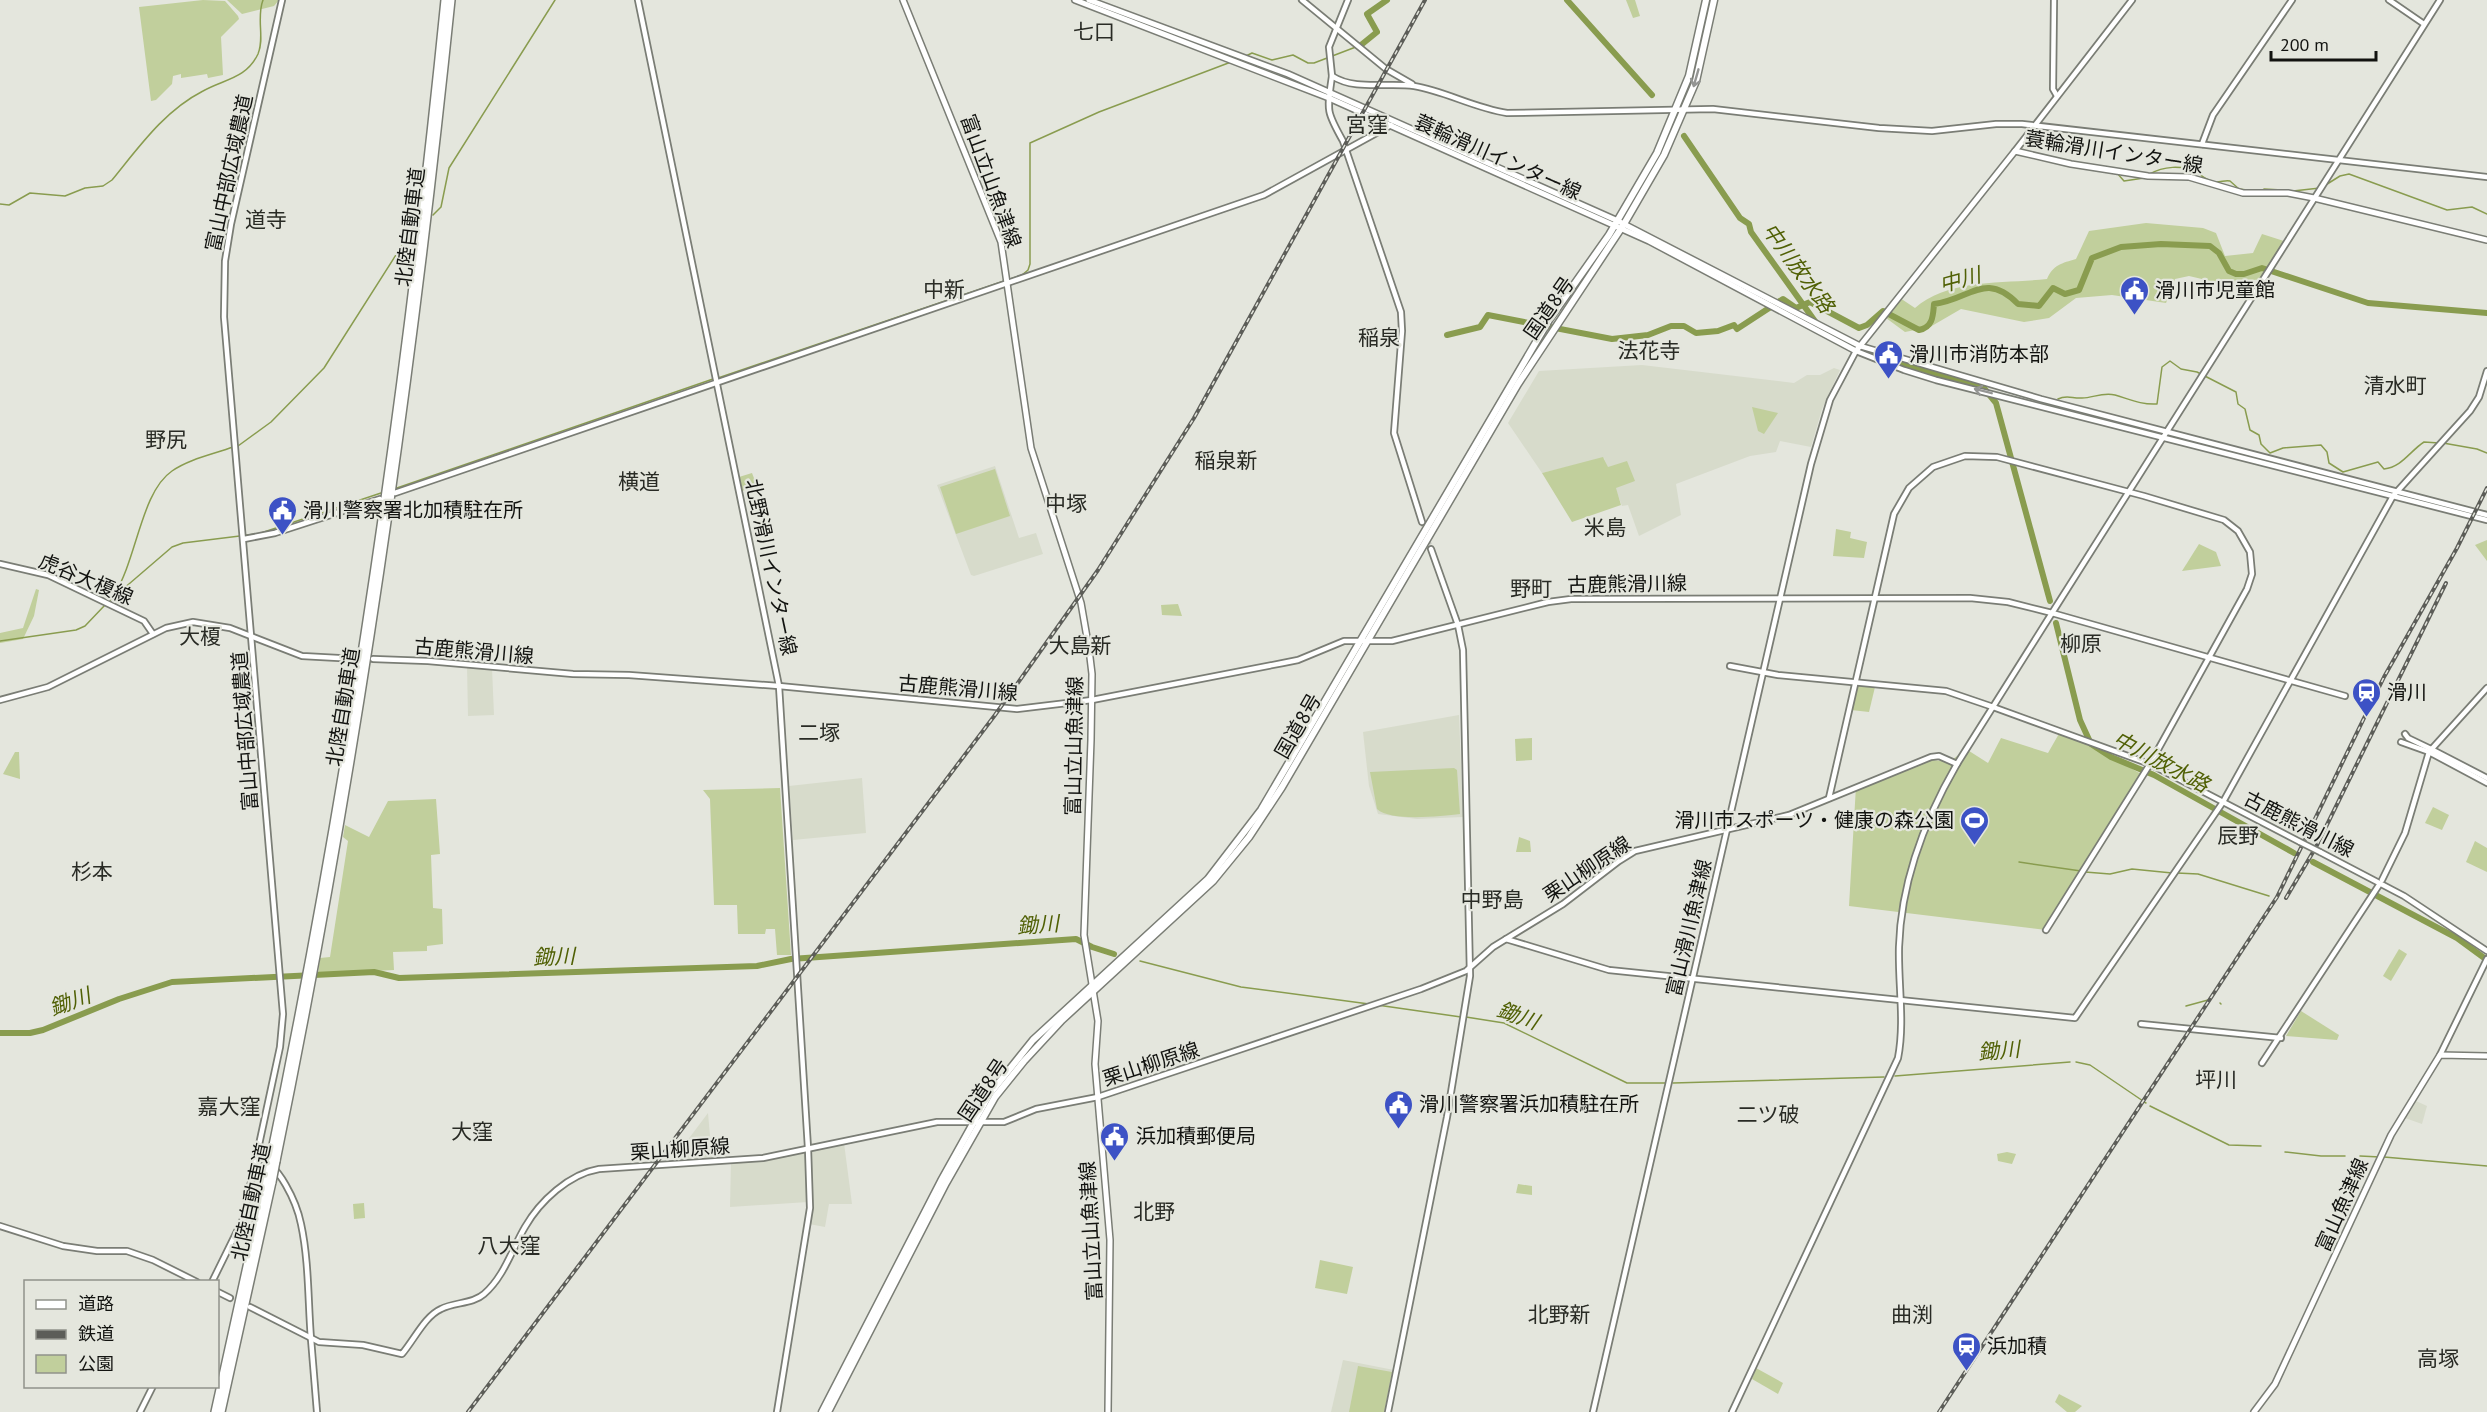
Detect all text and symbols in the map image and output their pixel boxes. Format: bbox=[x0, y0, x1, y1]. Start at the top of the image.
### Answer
district label: 七口 bbox=[1073, 18, 1115, 45]
scale bar bbox=[2271, 24, 2376, 62]
text: 200 m bbox=[2280, 33, 2329, 56]
one-way arrow bbox=[1690, 68, 1701, 87]
street label: 富山中部広域農道 bbox=[200, 92, 258, 254]
street label: 蓑輪滑川インター線 bbox=[1410, 109, 1586, 205]
street label: 富山立山魚津線 bbox=[955, 111, 1027, 251]
district label: 宮窪 bbox=[1346, 111, 1388, 138]
street label: 蓑輪滑川インター線 bbox=[2023, 125, 2205, 179]
street label: 北陸自動車道 bbox=[390, 166, 430, 288]
district label: 道寺 bbox=[245, 206, 287, 233]
water label: 中川放水路 bbox=[1757, 217, 1841, 320]
water label: 中川 bbox=[1936, 261, 1986, 298]
street label: 国道8号 bbox=[1518, 272, 1580, 344]
public building icon: 滑川市児童館 bbox=[2118, 274, 2150, 316]
district label: 中新 bbox=[923, 276, 965, 303]
place label: 滑川市児童館 bbox=[2155, 277, 2275, 303]
district label: 稲泉 bbox=[1358, 324, 1400, 351]
district label: 法花寺 bbox=[1618, 337, 1681, 364]
public building icon: 滑川市消防本部 bbox=[1872, 338, 1904, 380]
place label: 滑川市消防本部 bbox=[1909, 341, 2049, 367]
district label: 清水町 bbox=[2364, 372, 2427, 399]
one-way arrow bbox=[1974, 384, 1993, 396]
district label: 野尻 bbox=[145, 426, 187, 453]
district label: 稲泉新 bbox=[1195, 447, 1258, 474]
district label: 横道 bbox=[618, 468, 660, 495]
street label: 北野滑川インター線 bbox=[740, 476, 802, 658]
district label: 中塚 bbox=[1045, 490, 1087, 517]
public building icon: 滑川警察署北加積駐在所 bbox=[266, 494, 298, 536]
place label: 滑川警察署北加積駐在所 bbox=[303, 497, 523, 523]
district label: 米島 bbox=[1584, 514, 1626, 541]
street label: 虎谷大榎線 bbox=[35, 547, 137, 611]
street label: 古鹿熊滑川線 bbox=[1567, 570, 1687, 598]
district label: 野町 bbox=[1510, 575, 1552, 602]
district label: 大榎 bbox=[179, 623, 221, 650]
district label: 柳原 bbox=[2060, 630, 2102, 657]
district label: 大島新 bbox=[1049, 632, 1112, 659]
street label: 古鹿熊滑川線 bbox=[413, 633, 535, 669]
street label: 北陸自動車道 bbox=[321, 646, 365, 768]
street label: 富山中部広域農道 bbox=[226, 650, 264, 812]
street label: 古鹿熊滑川線 bbox=[897, 670, 1019, 706]
street label: 富山立山魚津線 bbox=[1060, 676, 1088, 816]
station icon: 滑川 bbox=[2350, 676, 2382, 718]
place label: 滑川 bbox=[2387, 679, 2427, 705]
street label: 国道8号 bbox=[1269, 689, 1327, 763]
district label: 二塚 bbox=[798, 719, 840, 746]
water label: 中川放水路 bbox=[2109, 725, 2216, 799]
street label: 古鹿熊滑川線 bbox=[2240, 785, 2358, 863]
sports icon: 滑川市スポーツ・健康の森公園 bbox=[1959, 804, 1991, 846]
place label: 滑川市スポーツ・健康の森公園 bbox=[1674, 807, 1954, 833]
district label: 辰野 bbox=[2217, 822, 2259, 849]
street label: 栗山柳原線 bbox=[1538, 830, 1636, 908]
street label: 富山滑川魚津線 bbox=[1661, 857, 1717, 999]
district label: 杉本 bbox=[71, 858, 113, 885]
district label: 中野島 bbox=[1461, 886, 1524, 913]
water label: 鋤川 bbox=[1016, 909, 1062, 939]
water label: 鋤川 bbox=[533, 942, 577, 971]
water label: 鋤川 bbox=[45, 981, 96, 1021]
water label: 鋤川 bbox=[1494, 996, 1544, 1036]
water label: 鋤川 bbox=[1977, 1035, 2023, 1066]
street label: 栗山柳原線 bbox=[1099, 1036, 1203, 1092]
street label: 国道8号 bbox=[952, 1053, 1014, 1127]
district label: 坪川 bbox=[2195, 1066, 2237, 1093]
public building icon: 滑川警察署浜加積駐在所 bbox=[1382, 1088, 1414, 1130]
place label: 滑川警察署浜加積駐在所 bbox=[1419, 1091, 1639, 1117]
district label: 嘉大窪 bbox=[198, 1093, 261, 1120]
district label: 二ツ破 bbox=[1737, 1101, 1800, 1128]
district label: 大窪 bbox=[451, 1118, 493, 1145]
public building icon: 浜加積郵便局 bbox=[1099, 1120, 1131, 1162]
place label: 浜加積郵便局 bbox=[1136, 1123, 1256, 1149]
street label: 栗山柳原線 bbox=[629, 1133, 731, 1165]
street label: 北陸自動車道 bbox=[226, 1141, 276, 1263]
street label: 富山魚津線 bbox=[2310, 1154, 2374, 1256]
street label: 富山立山魚津線 bbox=[1074, 1160, 1108, 1302]
district label: 北野 bbox=[1133, 1198, 1175, 1225]
district label: 八大窪 bbox=[478, 1232, 541, 1259]
legend bbox=[24, 1280, 219, 1388]
text: 道路 bbox=[78, 1292, 114, 1315]
district label: 北野新 bbox=[1528, 1301, 1591, 1328]
district label: 曲渕 bbox=[1891, 1301, 1933, 1328]
text: 鉄道 bbox=[78, 1322, 114, 1345]
station icon: 浜加積 bbox=[1950, 1330, 1982, 1372]
place label: 浜加積 bbox=[1987, 1333, 2047, 1359]
district label: 高塚 bbox=[2417, 1345, 2459, 1372]
text: 公園 bbox=[78, 1352, 114, 1375]

